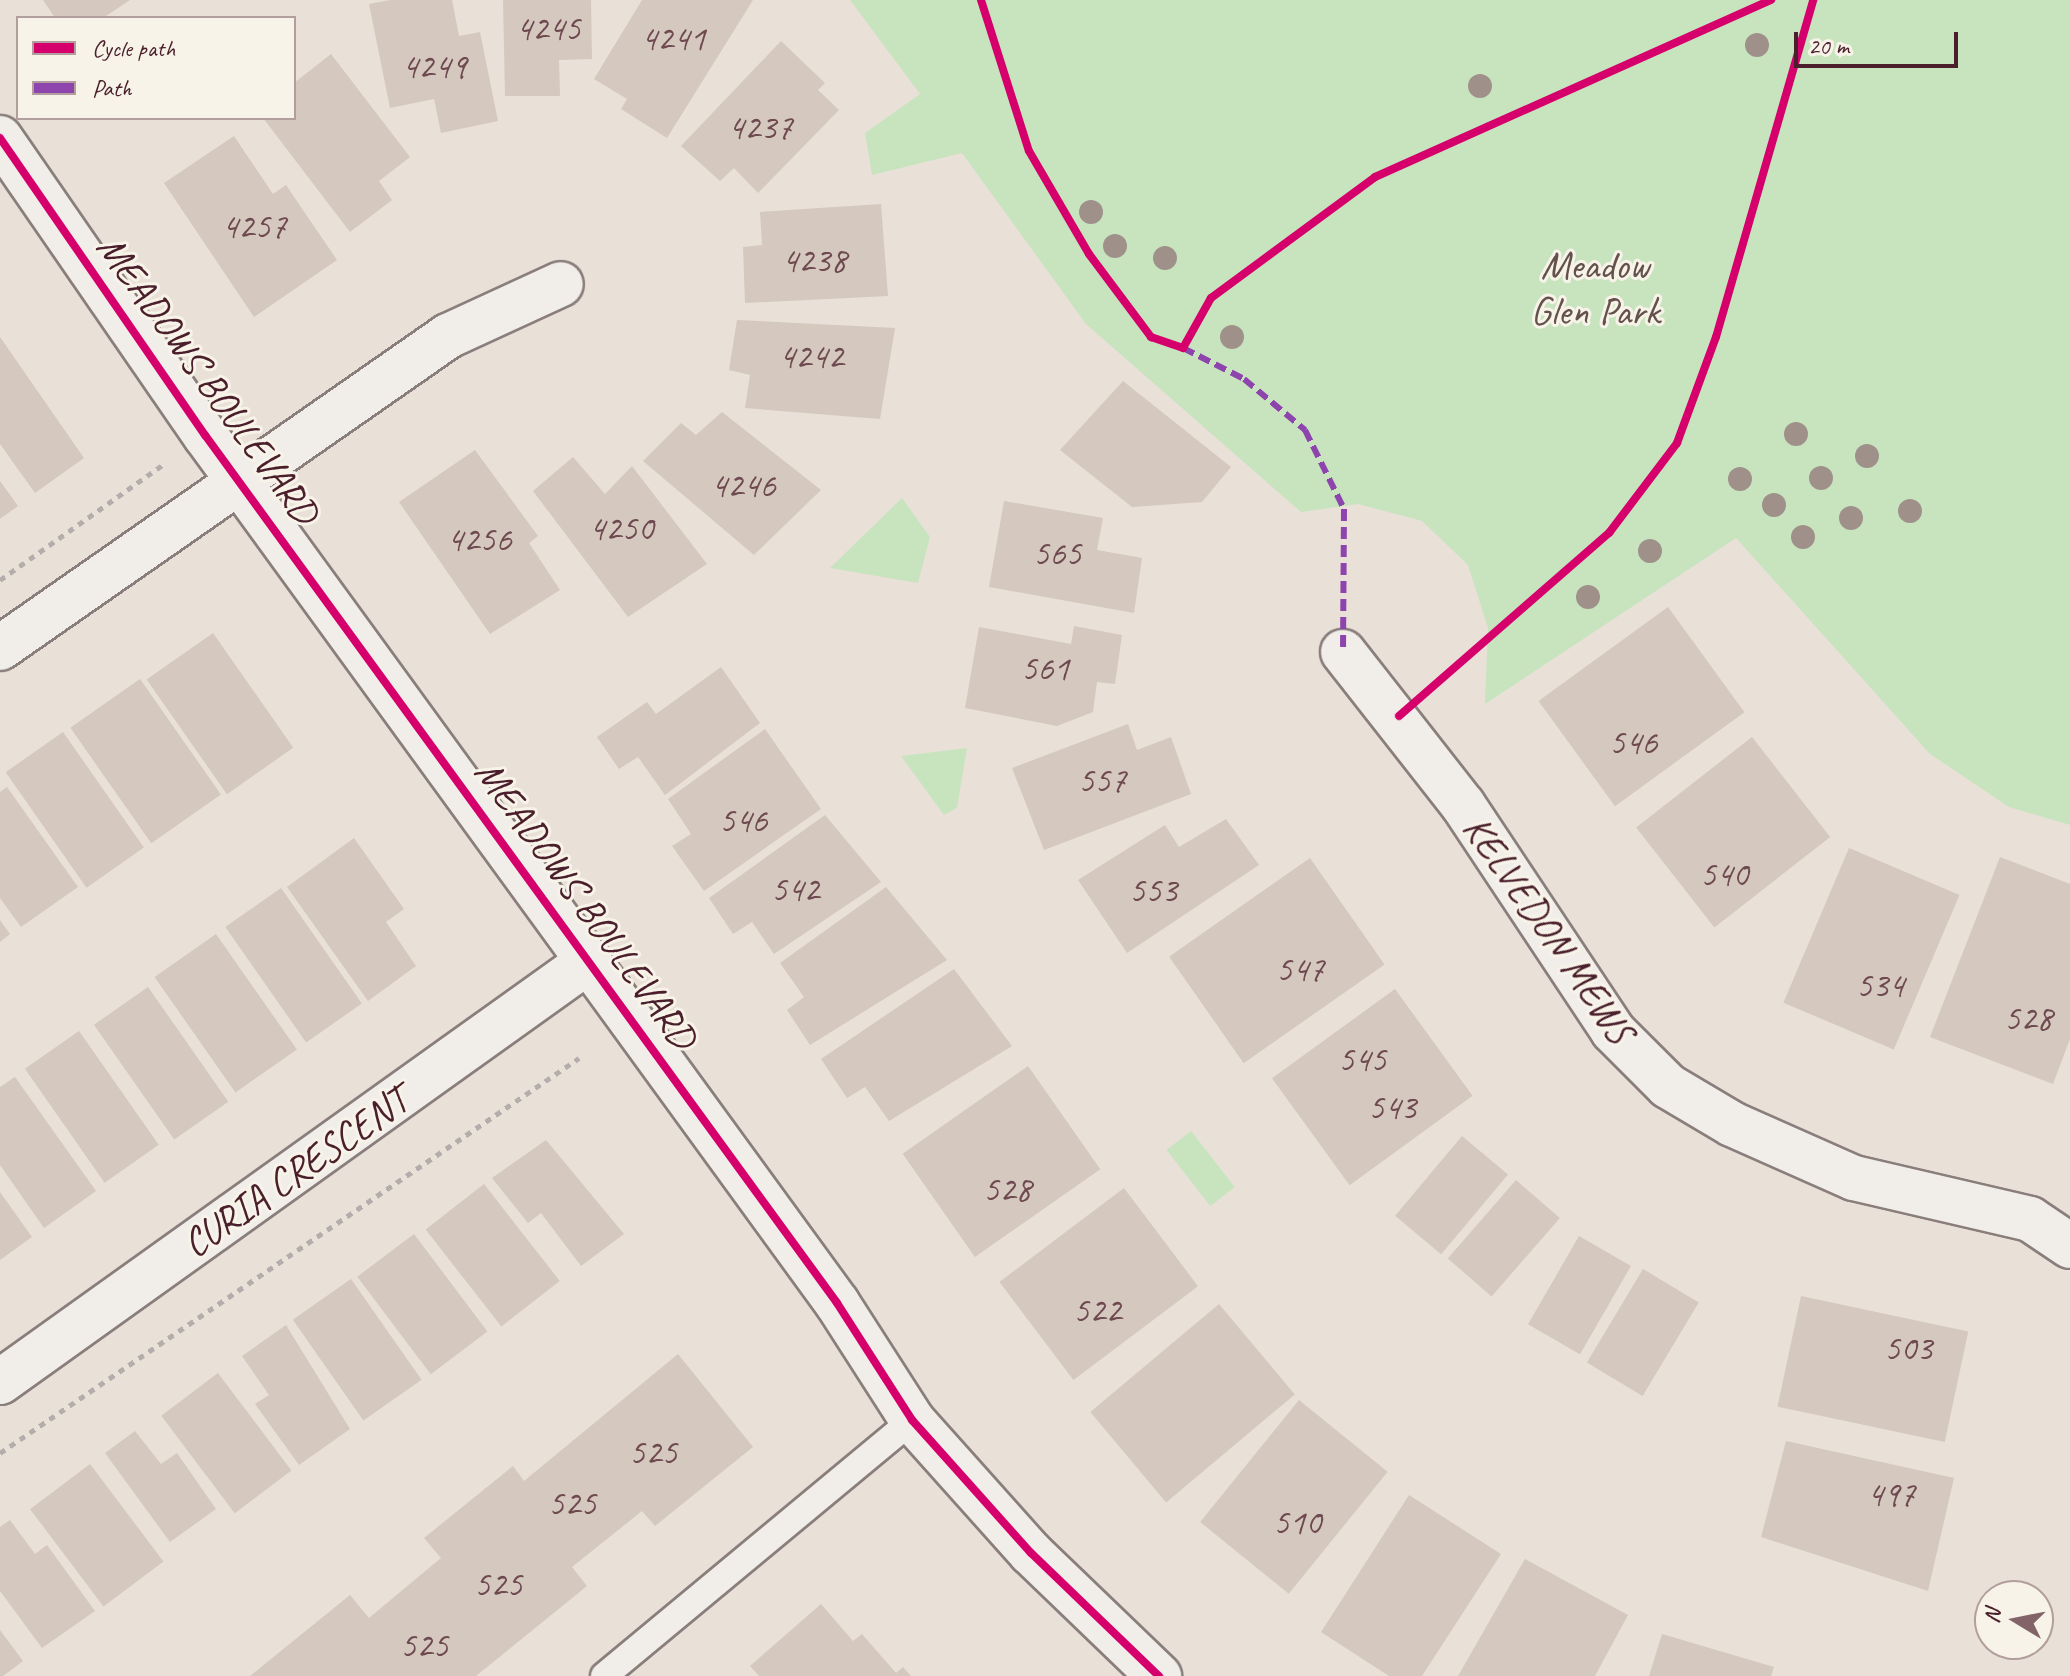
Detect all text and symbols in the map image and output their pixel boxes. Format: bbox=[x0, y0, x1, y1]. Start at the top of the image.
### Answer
house number: 4245 bbox=[516, 7, 580, 51]
legend bbox=[16, 16, 296, 120]
scale bar bbox=[1798, 16, 1962, 66]
house number: 4241 bbox=[641, 17, 705, 61]
text: 20 m bbox=[1808, 31, 1849, 61]
text: Cycle path bbox=[92, 33, 175, 63]
house number: 4249 bbox=[402, 45, 466, 89]
text: Path bbox=[92, 73, 132, 103]
house number: 4237 bbox=[728, 106, 792, 150]
house number: 4257 bbox=[222, 205, 286, 249]
street label: MEADOWS BOULEVARD bbox=[86, 224, 330, 534]
house number: 4238 bbox=[782, 239, 846, 283]
park label: Meadow Glen Park bbox=[1530, 241, 1660, 335]
house number: 4242 bbox=[779, 335, 843, 379]
house number: 4246 bbox=[711, 464, 775, 508]
house number: 4250 bbox=[589, 507, 653, 551]
house number: 4256 bbox=[447, 518, 511, 562]
house number: 565 bbox=[1033, 532, 1081, 576]
house number: 561 bbox=[1021, 647, 1069, 691]
house number: 546 bbox=[1609, 721, 1657, 765]
street label: MEADOWS BOULEVARD bbox=[464, 749, 708, 1059]
house number: 557 bbox=[1078, 759, 1126, 803]
house number: 546 bbox=[719, 799, 767, 843]
street label: KELVEDON MEWS bbox=[1453, 806, 1645, 1052]
house number: 540 bbox=[1700, 853, 1748, 897]
house number: 542 bbox=[771, 868, 819, 912]
house number: 553 bbox=[1129, 869, 1177, 913]
house number: 547 bbox=[1276, 948, 1324, 992]
house number: 534 bbox=[1856, 964, 1904, 1008]
house number: 528 bbox=[2004, 997, 2052, 1041]
house number: 545 bbox=[1338, 1038, 1386, 1082]
street label: CURIA CRESCENT bbox=[174, 1077, 416, 1267]
house number: 543 bbox=[1368, 1086, 1416, 1130]
house number: 528 bbox=[983, 1168, 1031, 1212]
house number: 522 bbox=[1073, 1289, 1121, 1333]
house number: 503 bbox=[1884, 1327, 1932, 1371]
house number: 525 bbox=[629, 1431, 677, 1475]
house number: 497 bbox=[1867, 1473, 1915, 1517]
house number: 525 bbox=[548, 1482, 596, 1526]
house number: 510 bbox=[1273, 1501, 1321, 1545]
house number: 525 bbox=[474, 1563, 522, 1607]
north arrow bbox=[1974, 1580, 2054, 1660]
text: N bbox=[1977, 1607, 2007, 1625]
house number: 525 bbox=[400, 1624, 448, 1668]

